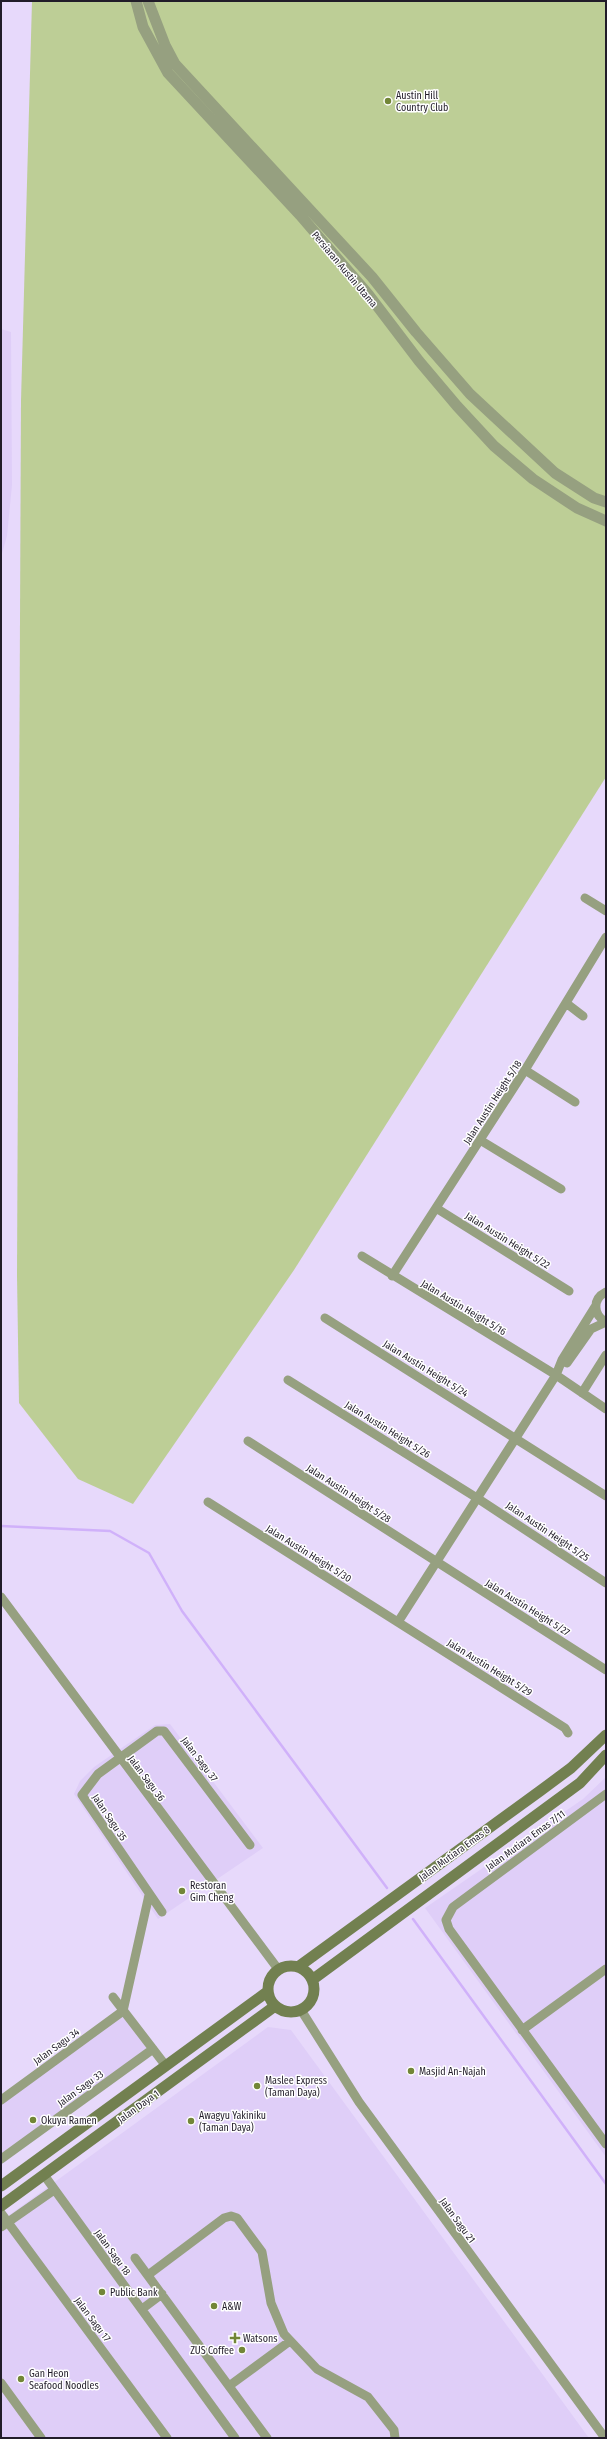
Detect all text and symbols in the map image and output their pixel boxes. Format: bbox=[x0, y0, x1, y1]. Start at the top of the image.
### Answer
place label: Austin Hill Country Club bbox=[396, 90, 448, 114]
marker: Austin Hill Country Club bbox=[383, 96, 393, 106]
street label: Persiaran Austin Utama bbox=[309, 229, 380, 310]
street label: Jalan Austin Height 5/18 bbox=[461, 1058, 524, 1147]
street label: Jalan Austin Height 5/22 bbox=[463, 1210, 552, 1272]
street label: Jalan Austin Height 5/16 bbox=[419, 1278, 508, 1338]
street label: Jalan Austin Height 5/24 bbox=[381, 1338, 470, 1400]
street label: Jalan Austin Height 5/26 bbox=[343, 1399, 432, 1461]
street label: Jalan Austin Height 5/28 bbox=[304, 1462, 393, 1526]
street label: Jalan Austin Height 5/25 bbox=[504, 1500, 592, 1564]
street label: Jalan Austin Height 5/30 bbox=[264, 1523, 353, 1585]
street label: Jalan Austin Height 5/27 bbox=[483, 1577, 572, 1639]
street label: Jalan Austin Height 5/29 bbox=[445, 1637, 534, 1699]
street label: Jalan Sagu 37 bbox=[178, 1735, 220, 1784]
street label: Jalan Sagu 36 bbox=[125, 1753, 167, 1804]
street label: Jalan Sagu 35 bbox=[89, 1792, 129, 1844]
street label: Jalan Mutiara Emas 7/11 bbox=[484, 1808, 568, 1874]
street label: Jalan Mutiara Emas 8 bbox=[417, 1824, 492, 1884]
place label: Restoran Gim Cheng bbox=[190, 1880, 234, 1904]
marker: Restoran Gim Cheng bbox=[177, 1886, 187, 1896]
street label: Jalan Sagu 34 bbox=[31, 2026, 82, 2068]
marker: Masjid An-Najah bbox=[406, 2066, 416, 2076]
place label: Masjid An-Najah bbox=[419, 2066, 486, 2078]
street label: Jalan Sagu 33 bbox=[55, 2068, 106, 2109]
place label: Maslee Express (Taman Daya) bbox=[265, 2075, 327, 2099]
marker: Maslee Express (Taman Daya) bbox=[252, 2081, 262, 2091]
street label: Jalan Daya 1 bbox=[115, 2088, 162, 2126]
place label: Awagyu Yakiniku (Taman Daya) bbox=[199, 2110, 266, 2134]
marker: Okuya Ramen bbox=[28, 2115, 38, 2125]
place label: Okuya Ramen bbox=[41, 2115, 97, 2127]
marker: Awagyu Yakiniku (Taman Daya) bbox=[186, 2116, 196, 2126]
street label: Jalan Sagu 21 bbox=[437, 2196, 478, 2245]
street label: Jalan Sagu 18 bbox=[92, 2227, 133, 2278]
marker: Public Bank bbox=[97, 2287, 107, 2297]
place label: Public Bank bbox=[110, 2287, 158, 2299]
street label: Jalan Sagu 17 bbox=[72, 2295, 113, 2344]
marker: A&W bbox=[209, 2301, 219, 2311]
place label: A&W bbox=[222, 2301, 242, 2313]
marker: Watsons bbox=[230, 2333, 240, 2343]
place label: Watsons bbox=[243, 2333, 277, 2345]
place label: ZUS Coffee bbox=[190, 2345, 234, 2357]
marker: ZUS Coffee bbox=[237, 2345, 247, 2355]
place label: Gan Heon Seafood Noodles bbox=[29, 2368, 99, 2392]
marker: Gan Heon Seafood Noodles bbox=[16, 2374, 26, 2384]

